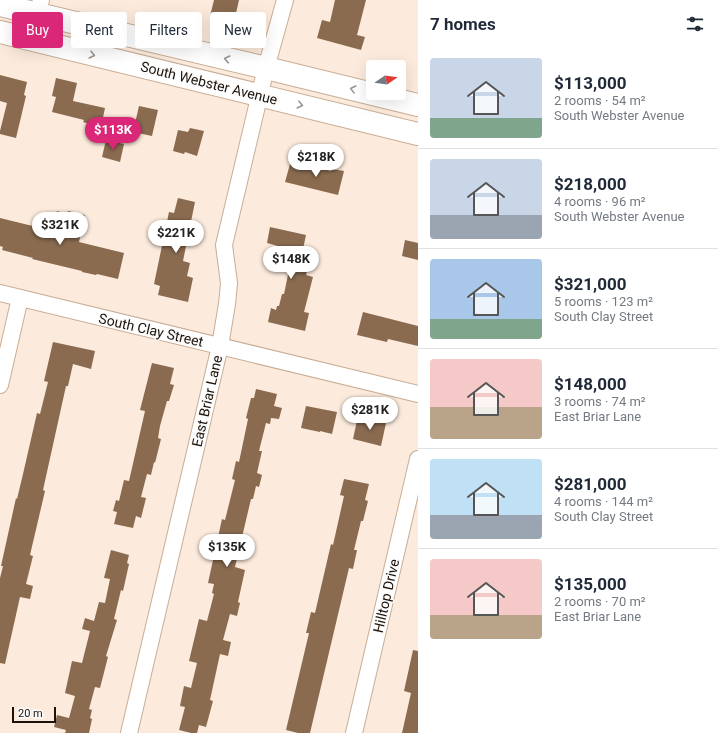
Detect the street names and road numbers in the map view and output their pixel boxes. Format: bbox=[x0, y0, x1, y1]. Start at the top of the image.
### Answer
street label: South Webster Avenue bbox=[139, 58, 279, 108]
street label: South Clay Street bbox=[97, 310, 205, 350]
street label: East Briar Lane bbox=[189, 353, 225, 449]
street label: Hilltop Drive bbox=[370, 557, 402, 635]

